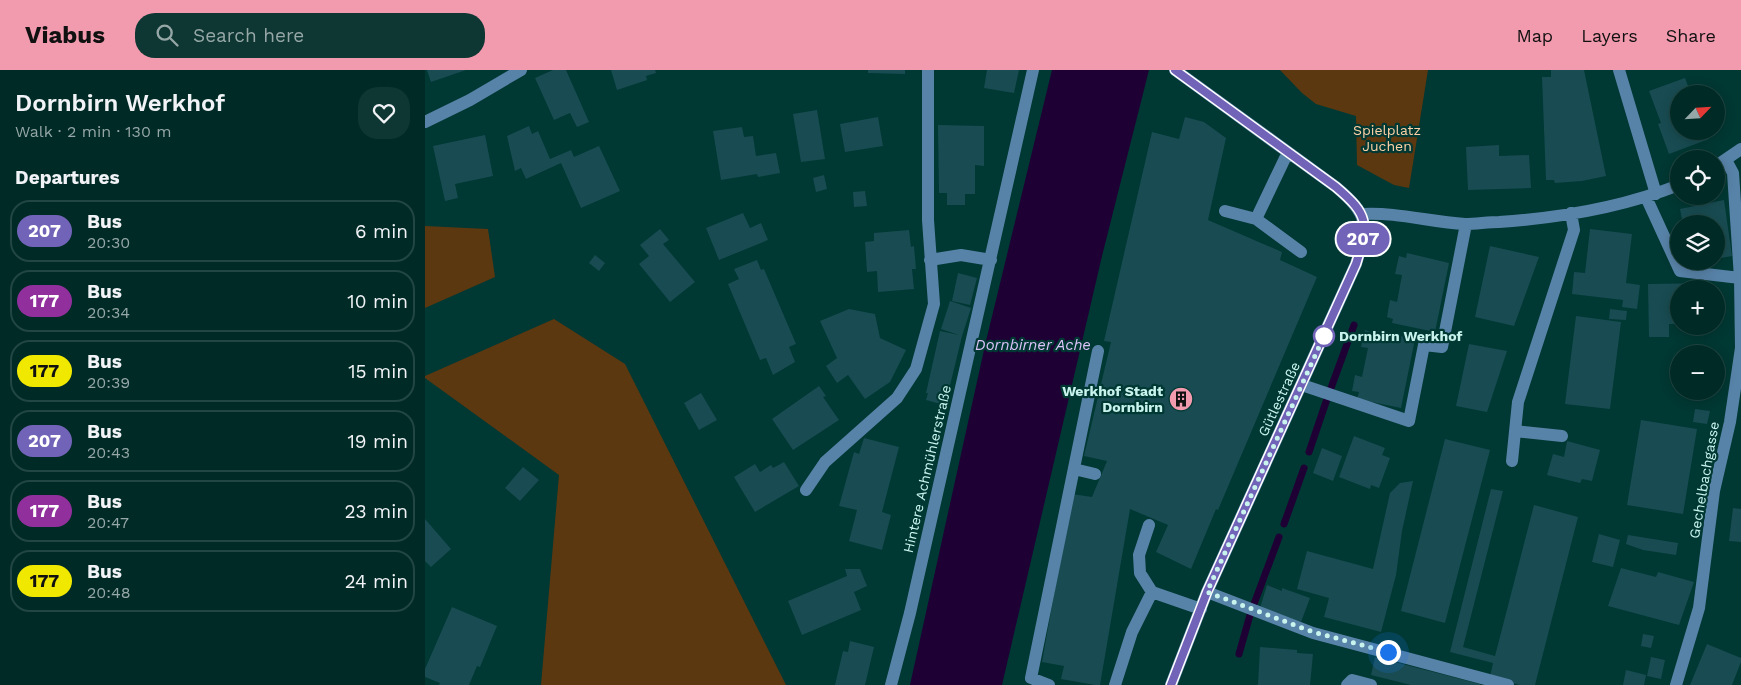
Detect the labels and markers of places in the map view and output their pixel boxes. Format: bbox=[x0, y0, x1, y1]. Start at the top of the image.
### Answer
marker: Dornbirn Werkhof bbox=[1313, 325, 1335, 347]
place label: Dornbirn Werkhof bbox=[1339, 328, 1463, 344]
place label: Werkhof Stadt Dornbirn bbox=[1062, 383, 1163, 415]
building icon: Werkhof Stadt Dornbirn bbox=[1168, 386, 1194, 412]

